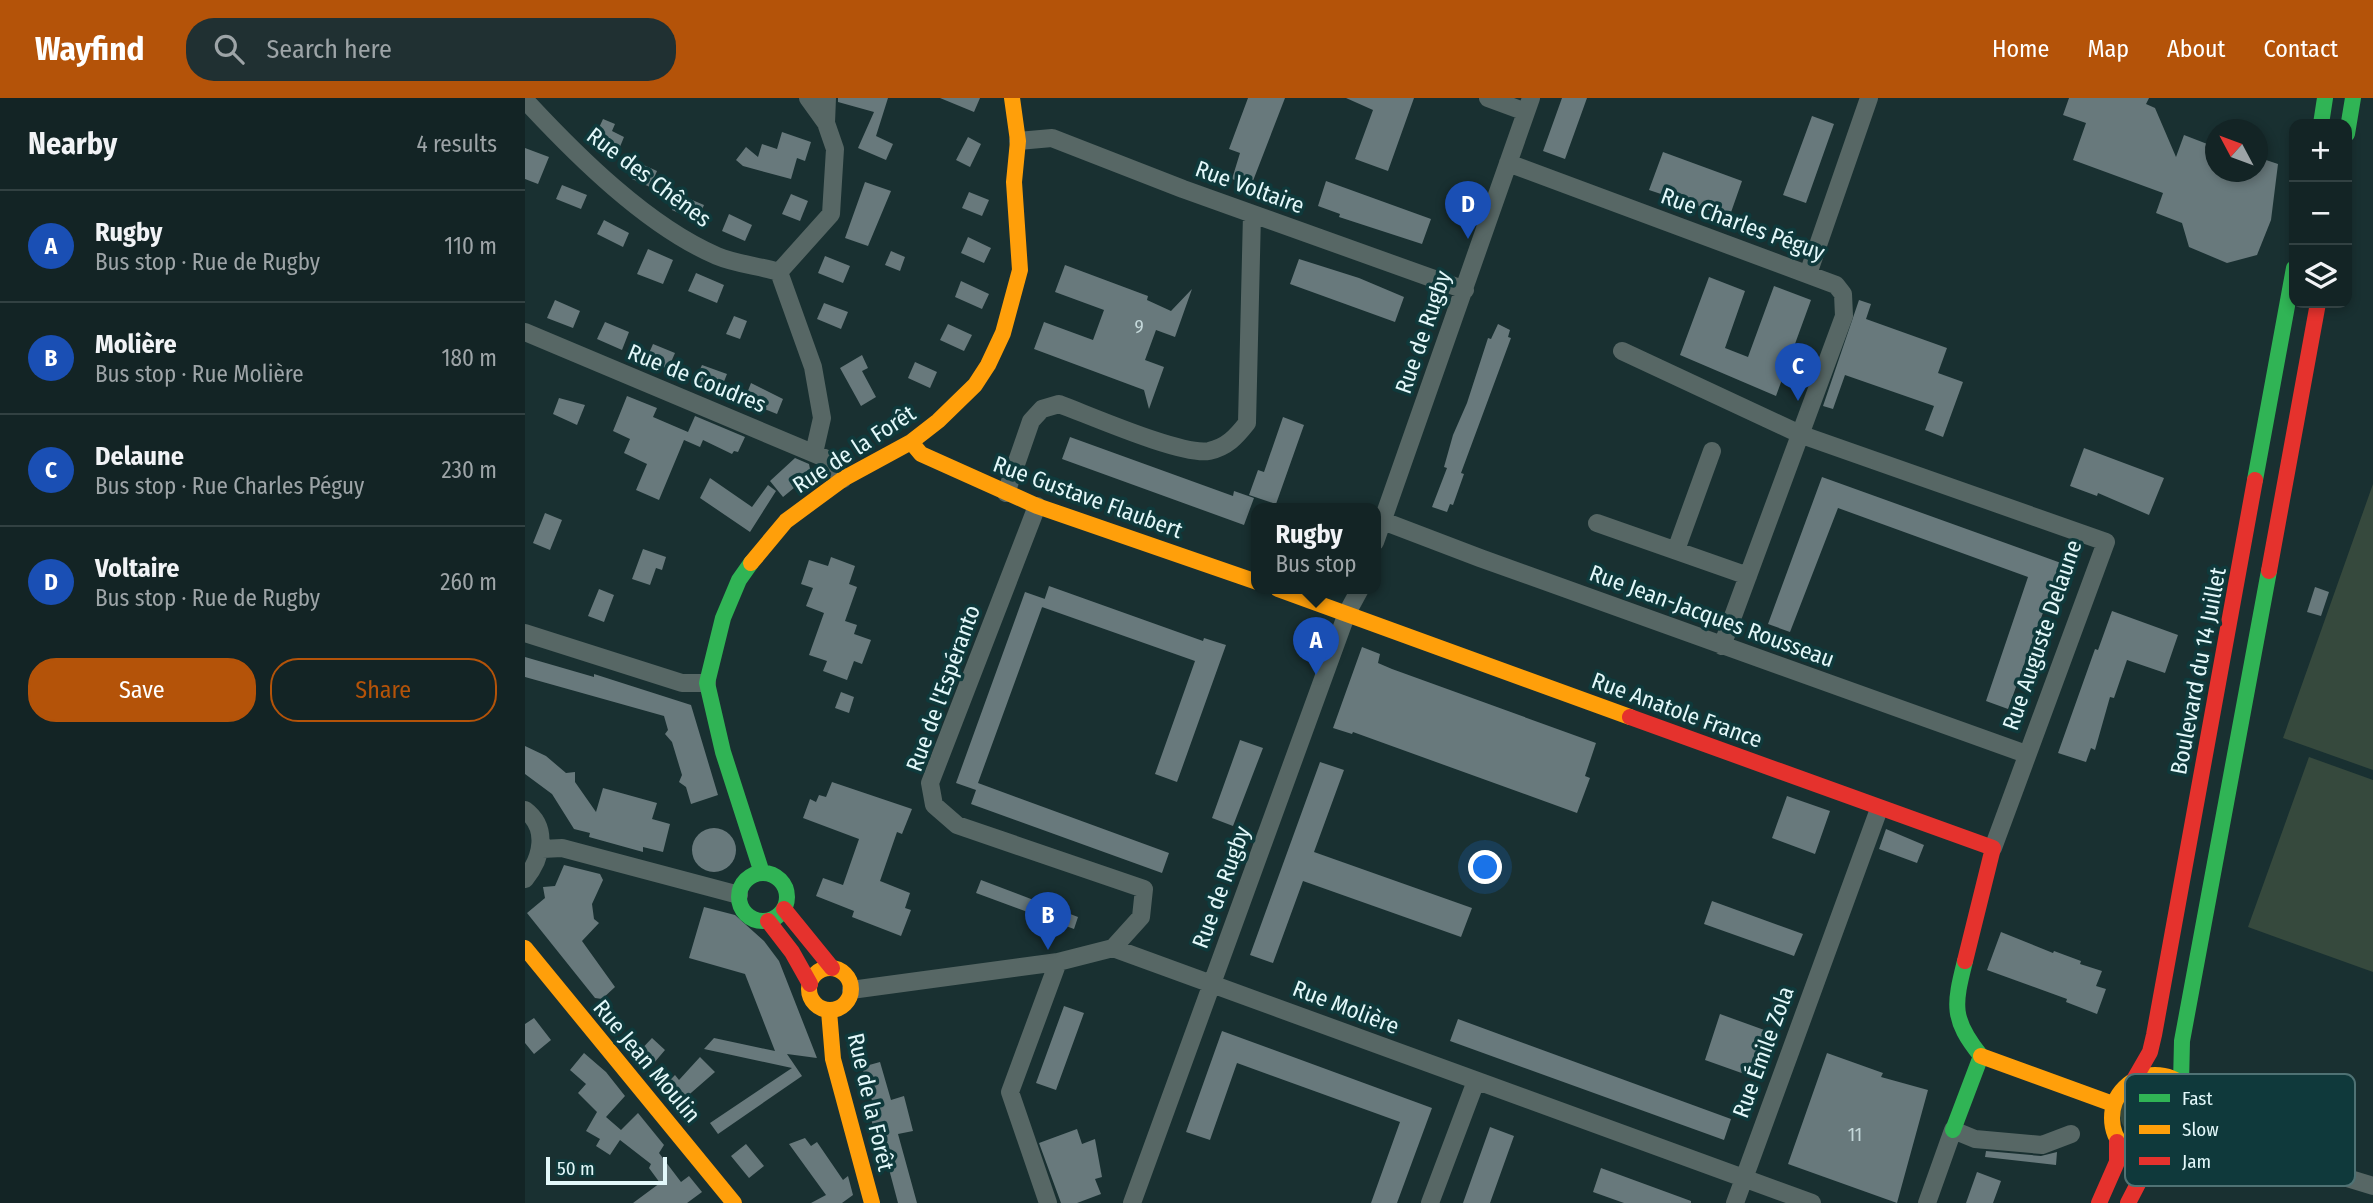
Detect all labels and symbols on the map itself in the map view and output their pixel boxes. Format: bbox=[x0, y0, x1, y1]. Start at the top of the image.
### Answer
north arrow bbox=[2205, 119, 2268, 182]
street label: Rue des Chênes bbox=[581, 121, 717, 233]
street label: Rue Voltaire bbox=[1192, 154, 1308, 220]
pin: D bbox=[1445, 181, 1491, 239]
street label: Rue Charles Péguy bbox=[1657, 181, 1829, 267]
street label: Rue de Rugby bbox=[1389, 266, 1457, 397]
house number: 9 bbox=[1134, 315, 1144, 338]
street label: Rue de Coudres bbox=[624, 338, 770, 419]
pin: C bbox=[1775, 343, 1821, 401]
street label: Rue de la Forêt bbox=[787, 399, 921, 499]
street label: Rue Gustave Flaubert bbox=[989, 450, 1187, 544]
street label: Rue Auguste Delaune bbox=[1996, 536, 2088, 734]
street label: Rue Jean-Jacques Rousseau bbox=[1586, 559, 1838, 673]
street label: Boulevard du 14 Juillet bbox=[2164, 565, 2232, 777]
street label: Rue de l'Espéranto bbox=[900, 601, 986, 775]
pin: A bbox=[1293, 617, 1339, 675]
street label: Rue Anatole France bbox=[1588, 666, 1766, 754]
street label: Rue de Rugby bbox=[1186, 821, 1256, 952]
your location bbox=[1468, 850, 1502, 884]
pin: B bbox=[1025, 892, 1071, 950]
street label: Rue Molière bbox=[1289, 974, 1403, 1040]
street label: Rue Émile Zola bbox=[1725, 982, 1800, 1122]
street label: Rue Jean Moulin bbox=[587, 994, 707, 1128]
street label: Rue de la Forêt bbox=[842, 1030, 901, 1174]
legend bbox=[2125, 1074, 2355, 1186]
text: Fast bbox=[2182, 1087, 2213, 1110]
text: Slow bbox=[2182, 1118, 2219, 1141]
house number: 11 bbox=[1848, 1123, 1862, 1146]
text: Jam bbox=[2182, 1150, 2211, 1173]
scale bar bbox=[546, 1154, 667, 1186]

